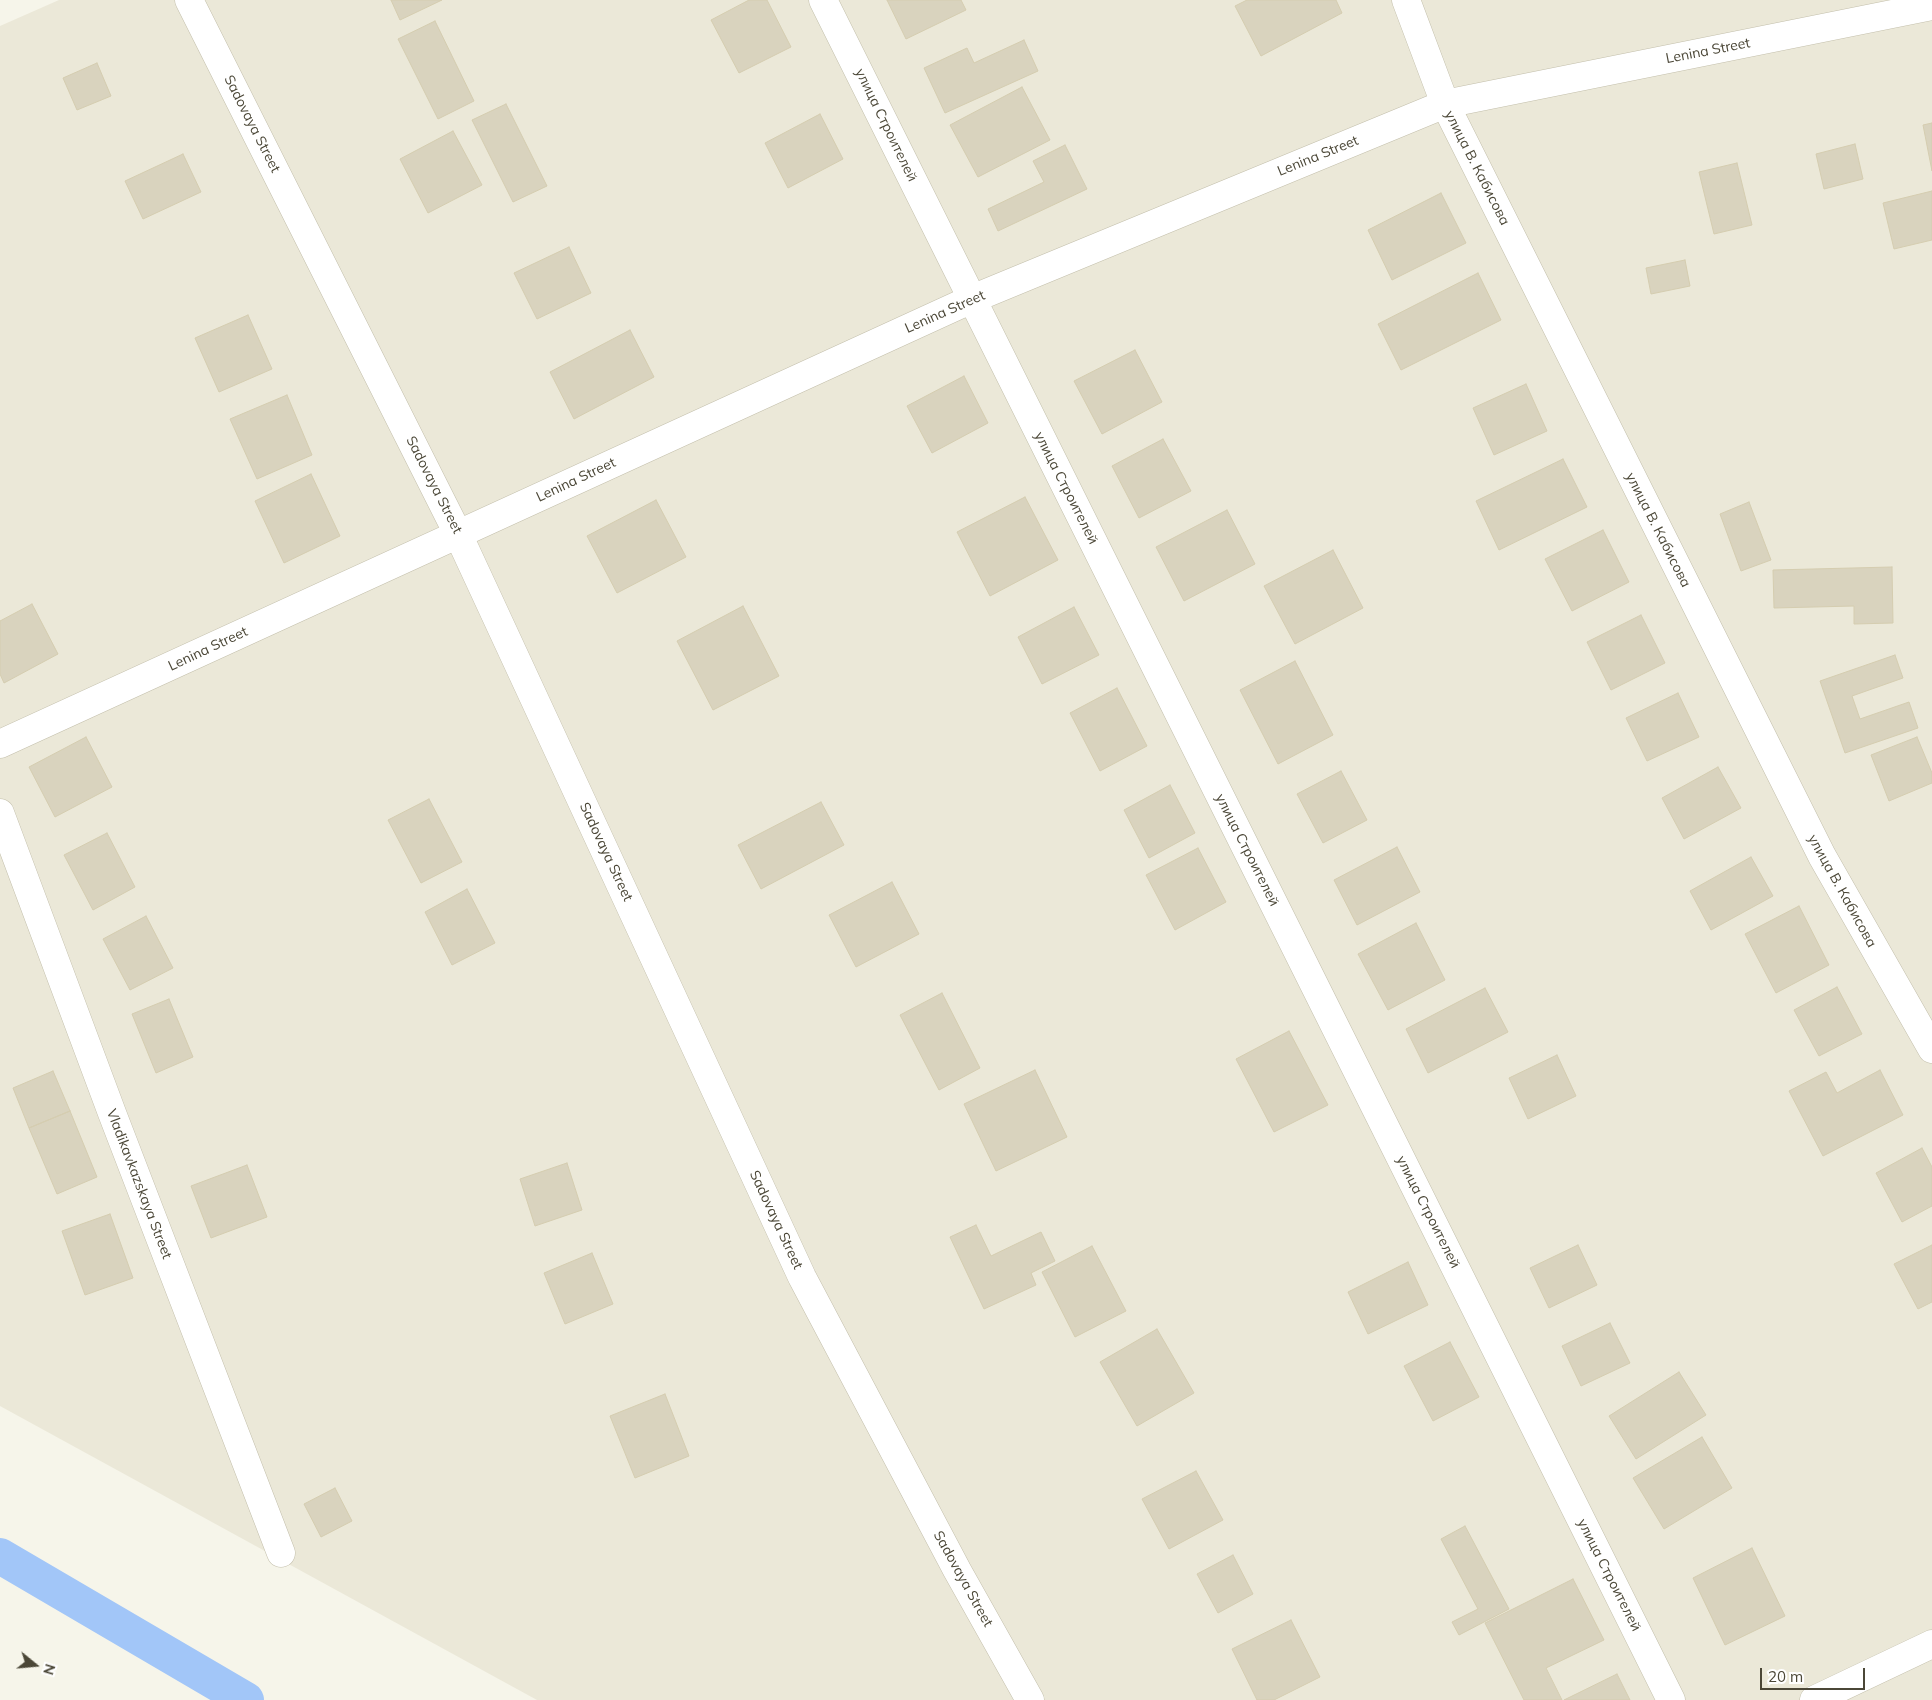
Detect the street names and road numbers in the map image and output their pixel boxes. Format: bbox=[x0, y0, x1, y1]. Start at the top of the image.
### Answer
street label: Lenina Street bbox=[1664, 35, 1752, 67]
street label: улица Строителей bbox=[851, 66, 921, 184]
street label: Sadovaya Street bbox=[220, 72, 284, 176]
street label: улица В. Кабисова bbox=[1441, 108, 1513, 228]
street label: Lenina Street bbox=[1275, 132, 1361, 180]
street label: Lenina Street bbox=[902, 287, 988, 337]
street label: улица Строителей bbox=[1030, 429, 1102, 547]
street label: Sadovaya Street bbox=[402, 433, 466, 537]
street label: Lenina Street bbox=[534, 454, 618, 506]
street label: улица В. Кабисова bbox=[1622, 470, 1694, 590]
street label: Lenina Street bbox=[166, 623, 250, 675]
street label: улица Строителей bbox=[1211, 791, 1283, 909]
street label: Sadovaya Street bbox=[576, 800, 636, 904]
street label: улица В. Кабисова bbox=[1804, 832, 1880, 950]
street label: Vladikavkazskaya Street bbox=[103, 1107, 175, 1261]
street label: улица Строителей bbox=[1392, 1153, 1464, 1271]
street label: Sadovaya Street bbox=[746, 1168, 806, 1272]
street label: улица Строителей bbox=[1573, 1516, 1645, 1634]
street label: Sadovaya Street bbox=[930, 1528, 996, 1630]

